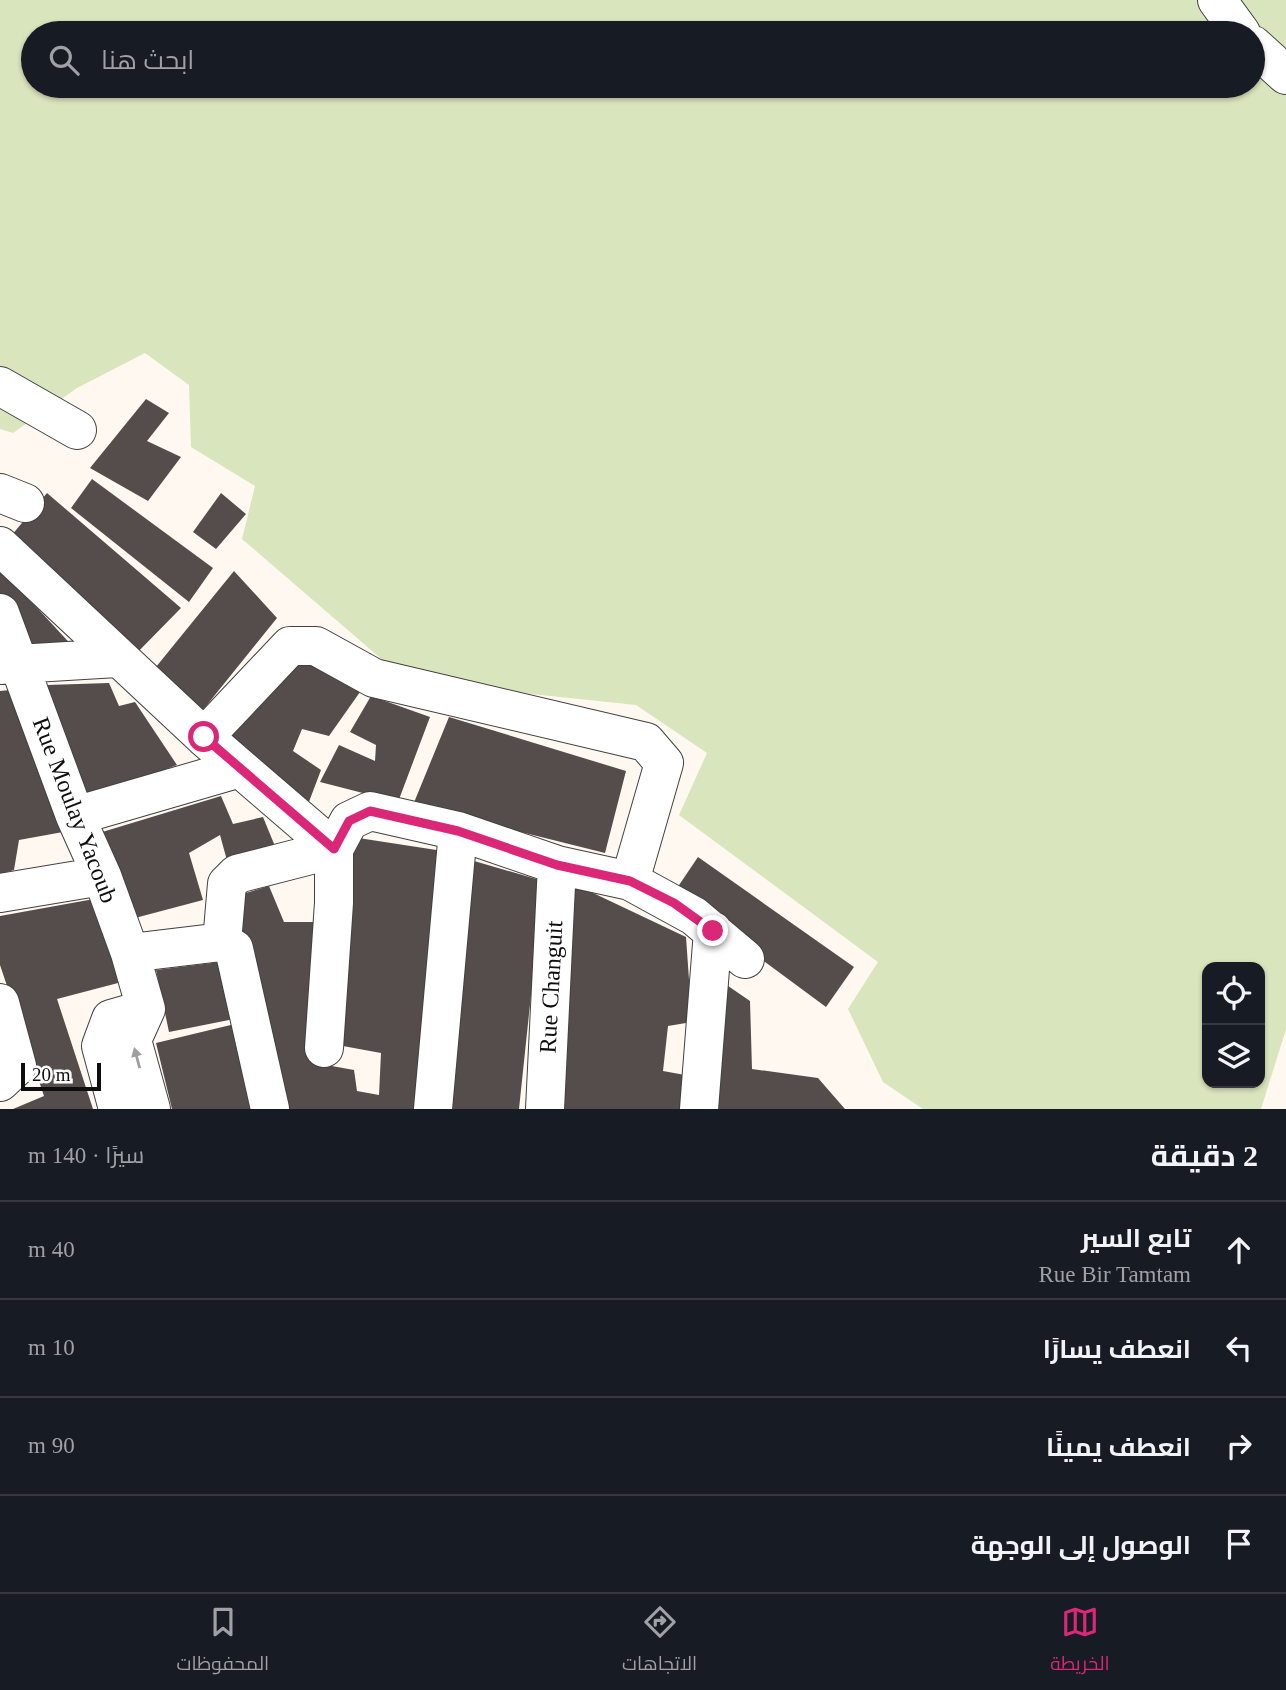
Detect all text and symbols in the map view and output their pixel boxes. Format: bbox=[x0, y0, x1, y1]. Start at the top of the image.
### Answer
search box bbox=[21, 21, 1265, 98]
icon: search bbox=[45, 41, 83, 79]
text: ابحث هنا bbox=[101, 46, 194, 75]
street label: Rue Moulay Yacoub bbox=[28, 714, 122, 906]
route start bbox=[188, 721, 219, 752]
route end bbox=[697, 915, 728, 946]
street label: Rue Changuit bbox=[535, 920, 567, 1054]
map controls bbox=[1202, 962, 1265, 1088]
button: locate bbox=[1202, 962, 1265, 1025]
button: layers bbox=[1202, 1025, 1265, 1088]
one-way arrow bbox=[132, 1047, 142, 1068]
scale bar bbox=[21, 1060, 102, 1092]
text: 20 m bbox=[32, 1064, 71, 1085]
text: 2 دقيقة bbox=[1151, 1139, 1258, 1172]
text: سيرًا · 140 m bbox=[28, 1143, 144, 1168]
text: تابع السير bbox=[1081, 1224, 1191, 1253]
icon: ahead bbox=[1220, 1231, 1258, 1269]
text: 40 m bbox=[28, 1237, 75, 1262]
text: Rue Bir Tamtam bbox=[1038, 1262, 1191, 1287]
icon: left bbox=[1220, 1329, 1258, 1367]
text: 10 m bbox=[28, 1335, 75, 1360]
text: انعطف يسارًا bbox=[1043, 1335, 1191, 1364]
icon: right bbox=[1220, 1427, 1258, 1465]
text: 90 m bbox=[28, 1433, 75, 1458]
text: انعطف يمينًا bbox=[1046, 1433, 1191, 1462]
icon: arrive bbox=[1220, 1525, 1258, 1563]
text: الوصول إلى الوجهة bbox=[971, 1531, 1191, 1560]
tab: المحفوظات bbox=[177, 1603, 269, 1681]
tab: الاتجاهات bbox=[622, 1603, 697, 1681]
tab: الخريطة bbox=[1050, 1603, 1110, 1681]

